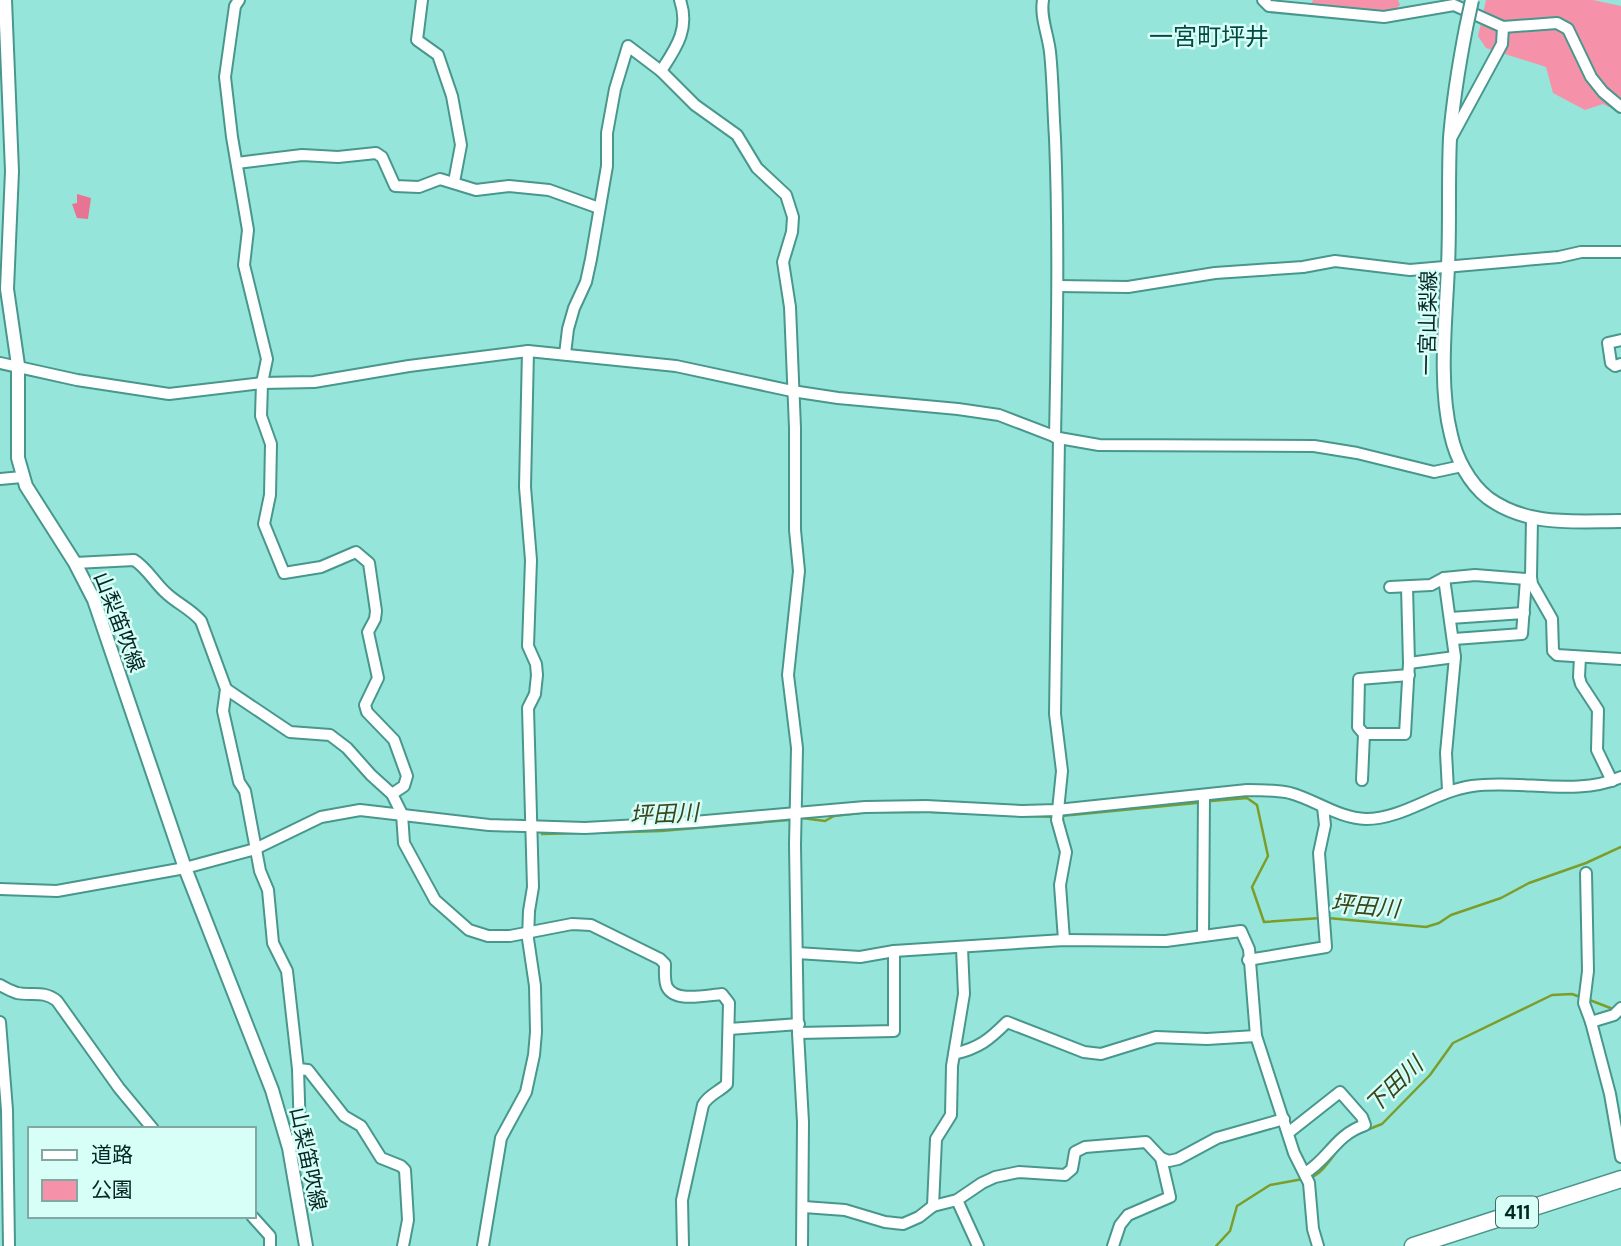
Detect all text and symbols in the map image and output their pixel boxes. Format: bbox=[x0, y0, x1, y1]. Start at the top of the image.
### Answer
district label: 一宮町坪井 bbox=[1149, 21, 1269, 52]
street label: 一宮山梨線 bbox=[1413, 270, 1443, 376]
street label: 山梨笛吹線 bbox=[87, 568, 151, 676]
water label: 坪田川 bbox=[629, 797, 702, 831]
water label: 坪田川 bbox=[1329, 888, 1404, 924]
water label: 下田川 bbox=[1359, 1048, 1431, 1120]
street label: 山梨笛吹線 bbox=[283, 1105, 333, 1213]
legend bbox=[28, 1127, 256, 1218]
text: 道路 bbox=[91, 1141, 133, 1169]
text: 公園 bbox=[91, 1176, 133, 1204]
road number: 411 bbox=[1496, 1196, 1538, 1228]

